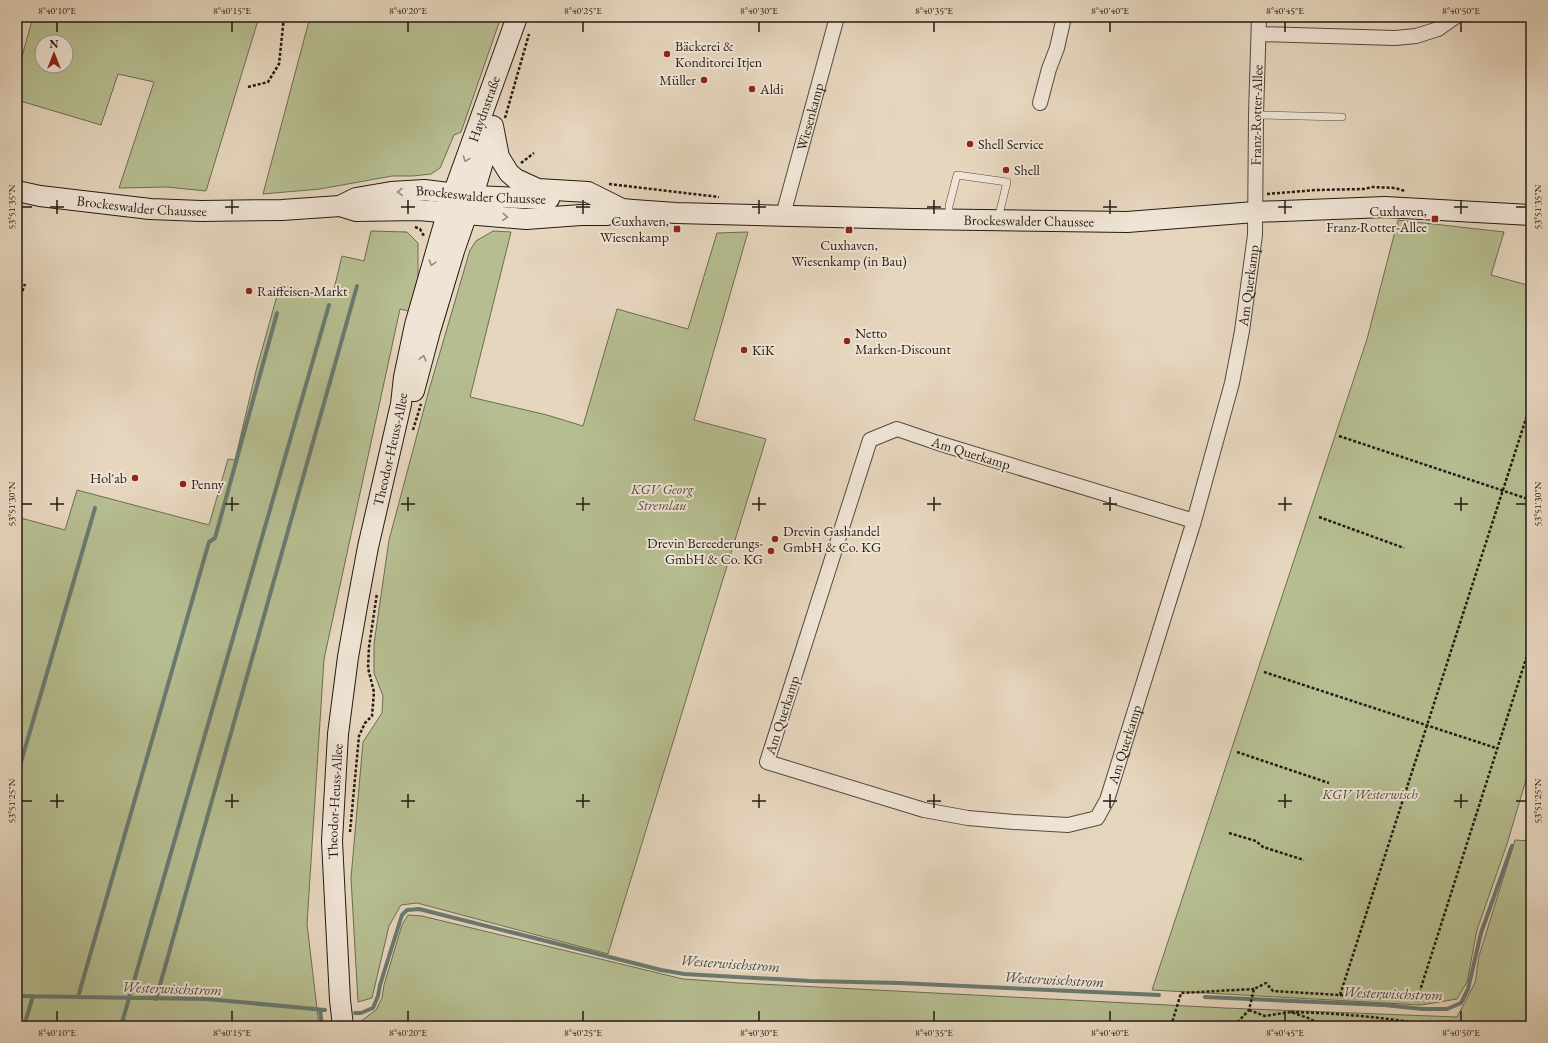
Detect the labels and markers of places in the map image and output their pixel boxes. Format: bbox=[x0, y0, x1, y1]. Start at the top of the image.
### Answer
place label: Bäckerei & Konditorei Itjen bbox=[675, 37, 763, 71]
marker: Bäckerei & Konditorei Itjen bbox=[662, 49, 672, 59]
place label: Müller bbox=[659, 71, 696, 89]
marker: Müller bbox=[699, 75, 709, 85]
place label: Aldi bbox=[759, 80, 784, 98]
marker: Aldi bbox=[747, 84, 757, 94]
place label: Shell Service bbox=[978, 135, 1044, 153]
marker: Shell Service bbox=[965, 139, 975, 149]
place label: Shell bbox=[1014, 161, 1041, 179]
marker: Shell bbox=[1001, 165, 1011, 175]
place label: Cuxhaven, Franz-Rotter-Allee bbox=[1326, 202, 1428, 236]
place label: Cuxhaven, Wiesenkamp bbox=[600, 212, 669, 246]
marker: Cuxhaven, Franz-Rotter-Allee bbox=[1430, 214, 1440, 224]
marker: Cuxhaven, Wiesenkamp bbox=[672, 224, 682, 234]
marker: Cuxhaven, Wiesenkamp (in Bau) bbox=[844, 225, 854, 235]
place label: Cuxhaven, Wiesenkamp (in Bau) bbox=[791, 236, 907, 270]
place label: Raiffeisen-Markt bbox=[257, 282, 348, 300]
marker: Raiffeisen-Markt bbox=[244, 286, 254, 296]
place label: Netto Marken-Discount bbox=[855, 324, 951, 358]
marker: Netto Marken-Discount bbox=[842, 336, 852, 346]
place label: KiK bbox=[752, 341, 775, 359]
marker: KiK bbox=[739, 345, 749, 355]
place label: Hol'ab bbox=[90, 469, 127, 487]
marker: Hol'ab bbox=[130, 473, 140, 483]
place label: Penny bbox=[191, 475, 225, 493]
marker: Penny bbox=[178, 479, 188, 489]
place label: Drevin Gashandel GmbH & Co. KG bbox=[783, 522, 881, 556]
place label: Drevin Bereederungs- GmbH & Co. KG bbox=[647, 534, 763, 568]
marker: Drevin Gashandel GmbH & Co. KG bbox=[770, 534, 780, 544]
marker: Drevin Bereederungs- GmbH & Co. KG bbox=[766, 546, 776, 556]

